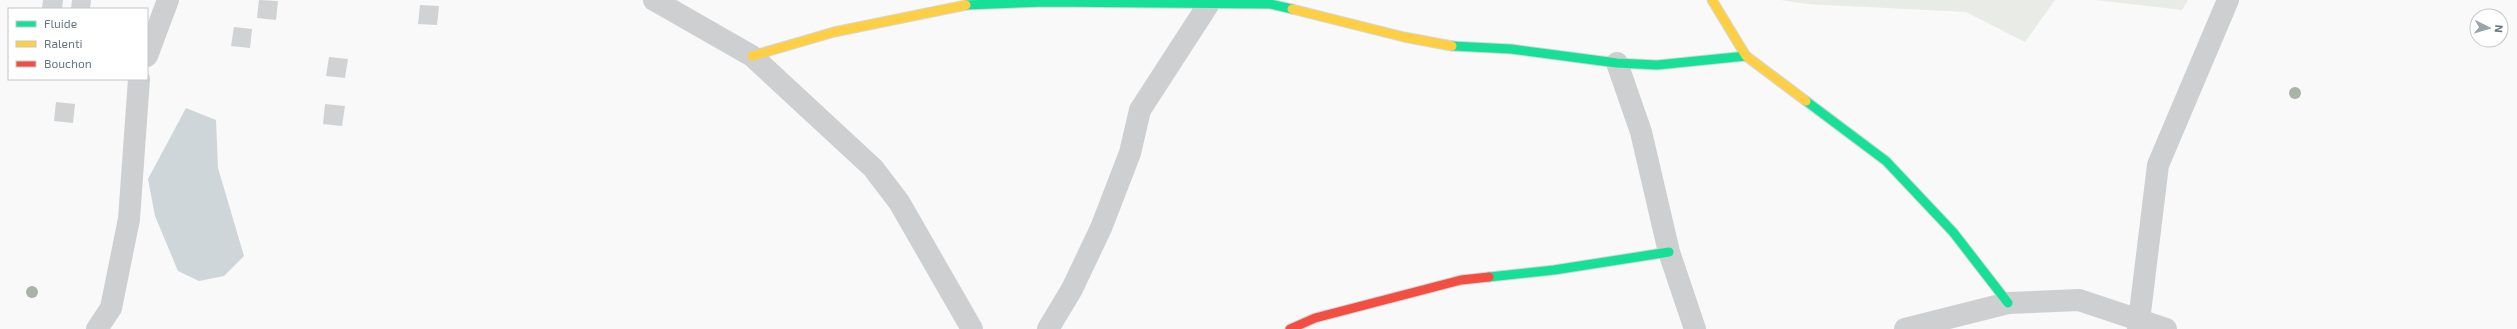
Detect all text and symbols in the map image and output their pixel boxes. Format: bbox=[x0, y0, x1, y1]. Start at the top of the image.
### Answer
legend bbox=[8, 8, 148, 80]
north arrow bbox=[2469, 8, 2509, 48]
text: Fluide bbox=[44, 16, 77, 30]
text: N bbox=[2493, 24, 2506, 33]
text: Ralenti bbox=[44, 36, 83, 50]
text: Bouchon bbox=[44, 56, 92, 70]

